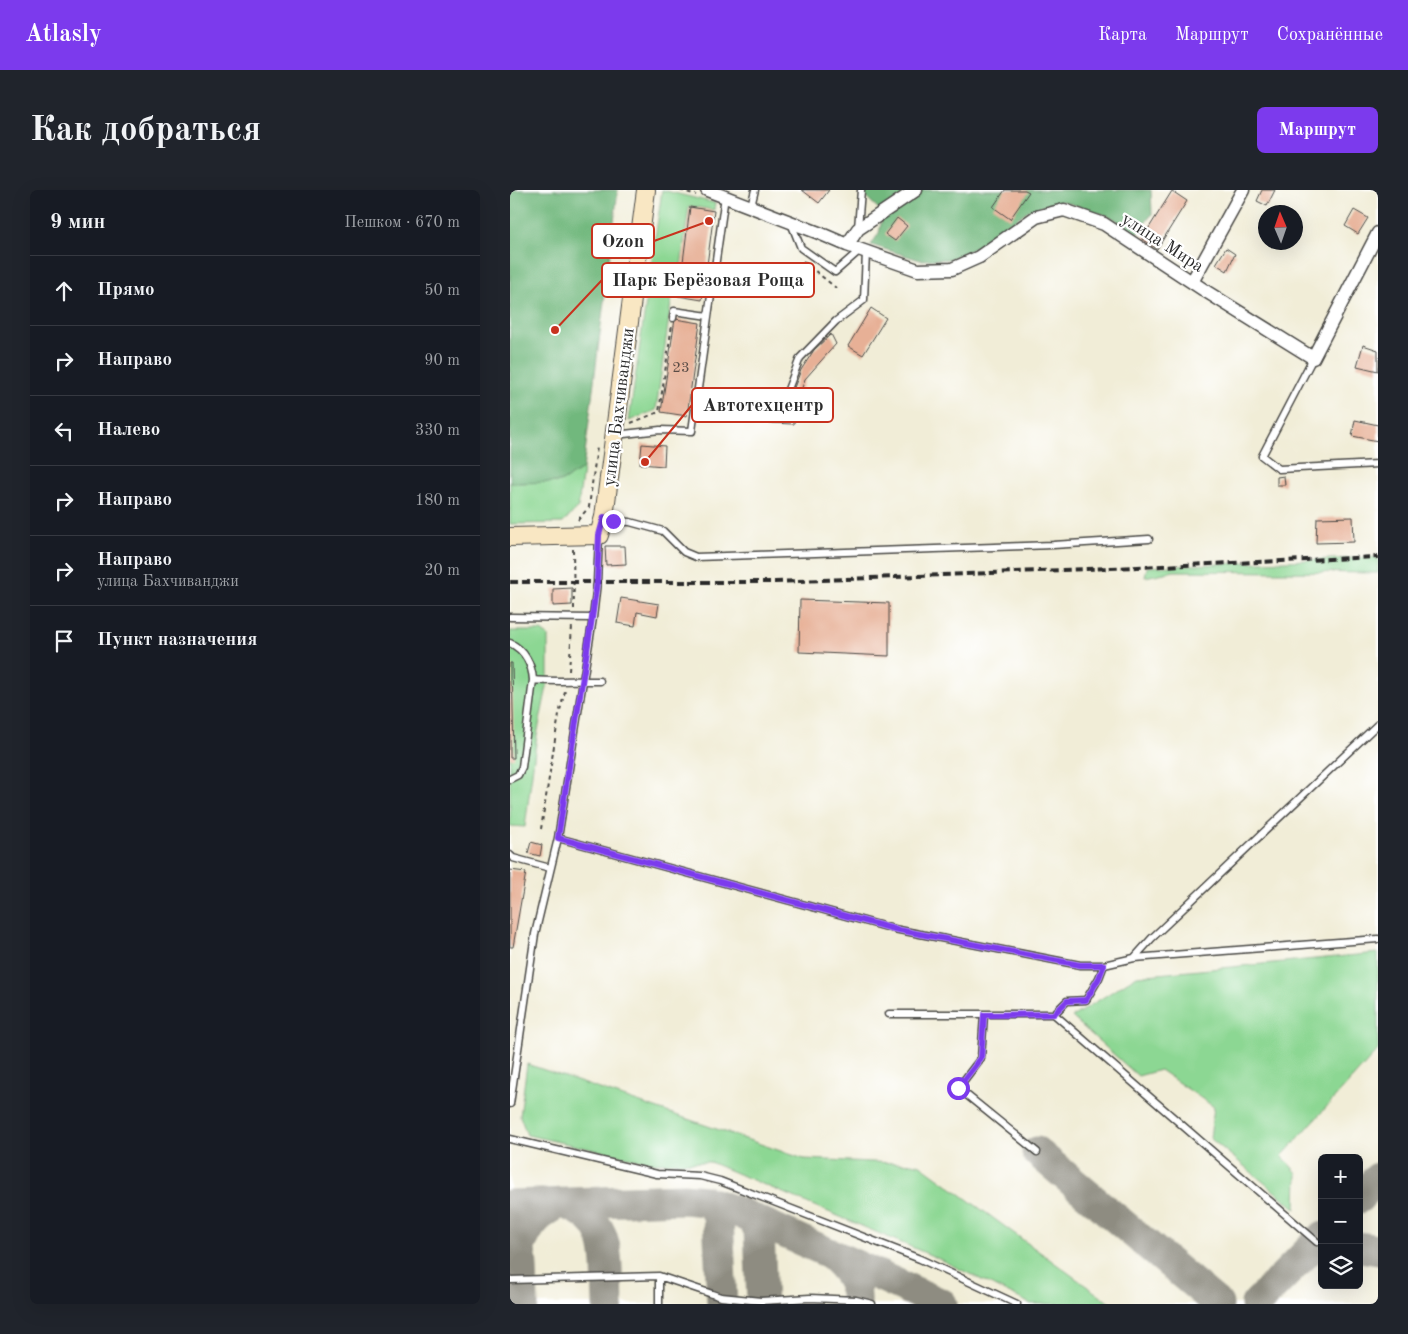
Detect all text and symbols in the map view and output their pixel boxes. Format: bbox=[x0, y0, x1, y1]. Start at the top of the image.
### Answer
text: Atlasly bbox=[25, 23, 102, 47]
text: Карта bbox=[1098, 26, 1147, 44]
text: Маршрут bbox=[1175, 26, 1249, 44]
text: Сохранённые bbox=[1277, 26, 1383, 44]
button: Маршрут bbox=[1257, 107, 1378, 153]
text: Как добраться bbox=[30, 113, 261, 148]
north arrow bbox=[1258, 205, 1303, 250]
street label: улица Мира bbox=[1118, 210, 1207, 276]
text: 9 мин bbox=[50, 212, 105, 233]
text: Пешком · 670 m bbox=[344, 215, 460, 231]
callout: Ozon bbox=[592, 224, 654, 258]
text: Ozon bbox=[602, 233, 644, 252]
callout: Парк Берёзовая Роща bbox=[602, 263, 814, 297]
text: Парк Берёзовая Роща bbox=[612, 272, 804, 291]
icon: ahead bbox=[50, 277, 78, 305]
text: Прямо bbox=[97, 281, 155, 300]
text: 50 m bbox=[424, 283, 460, 299]
street label: улица Бахчиванджи bbox=[600, 327, 638, 487]
icon: right bbox=[50, 347, 78, 375]
text: Направо bbox=[97, 351, 172, 370]
text: 90 m bbox=[424, 353, 460, 369]
house number: 23 bbox=[672, 361, 690, 376]
callout: Автотехцентр bbox=[692, 388, 833, 422]
text: Автотехцентр bbox=[702, 397, 824, 416]
icon: left bbox=[50, 417, 78, 445]
text: Налево bbox=[97, 421, 160, 440]
text: 330 m bbox=[415, 423, 460, 439]
icon: right bbox=[50, 487, 78, 515]
text: Направо bbox=[97, 491, 172, 510]
text: 180 m bbox=[415, 493, 460, 509]
route end bbox=[602, 510, 625, 533]
text: Направо bbox=[97, 551, 172, 570]
icon: right bbox=[50, 557, 78, 585]
text: 20 m bbox=[424, 563, 460, 579]
text: улица Бахчиванджи bbox=[97, 574, 239, 590]
icon: arrive bbox=[50, 627, 78, 655]
text: Пункт назначения bbox=[97, 631, 257, 650]
route start bbox=[947, 1077, 970, 1100]
map controls bbox=[1318, 1154, 1363, 1289]
button: + bbox=[1318, 1154, 1363, 1199]
button: − bbox=[1318, 1199, 1363, 1244]
button: layers bbox=[1318, 1244, 1363, 1289]

